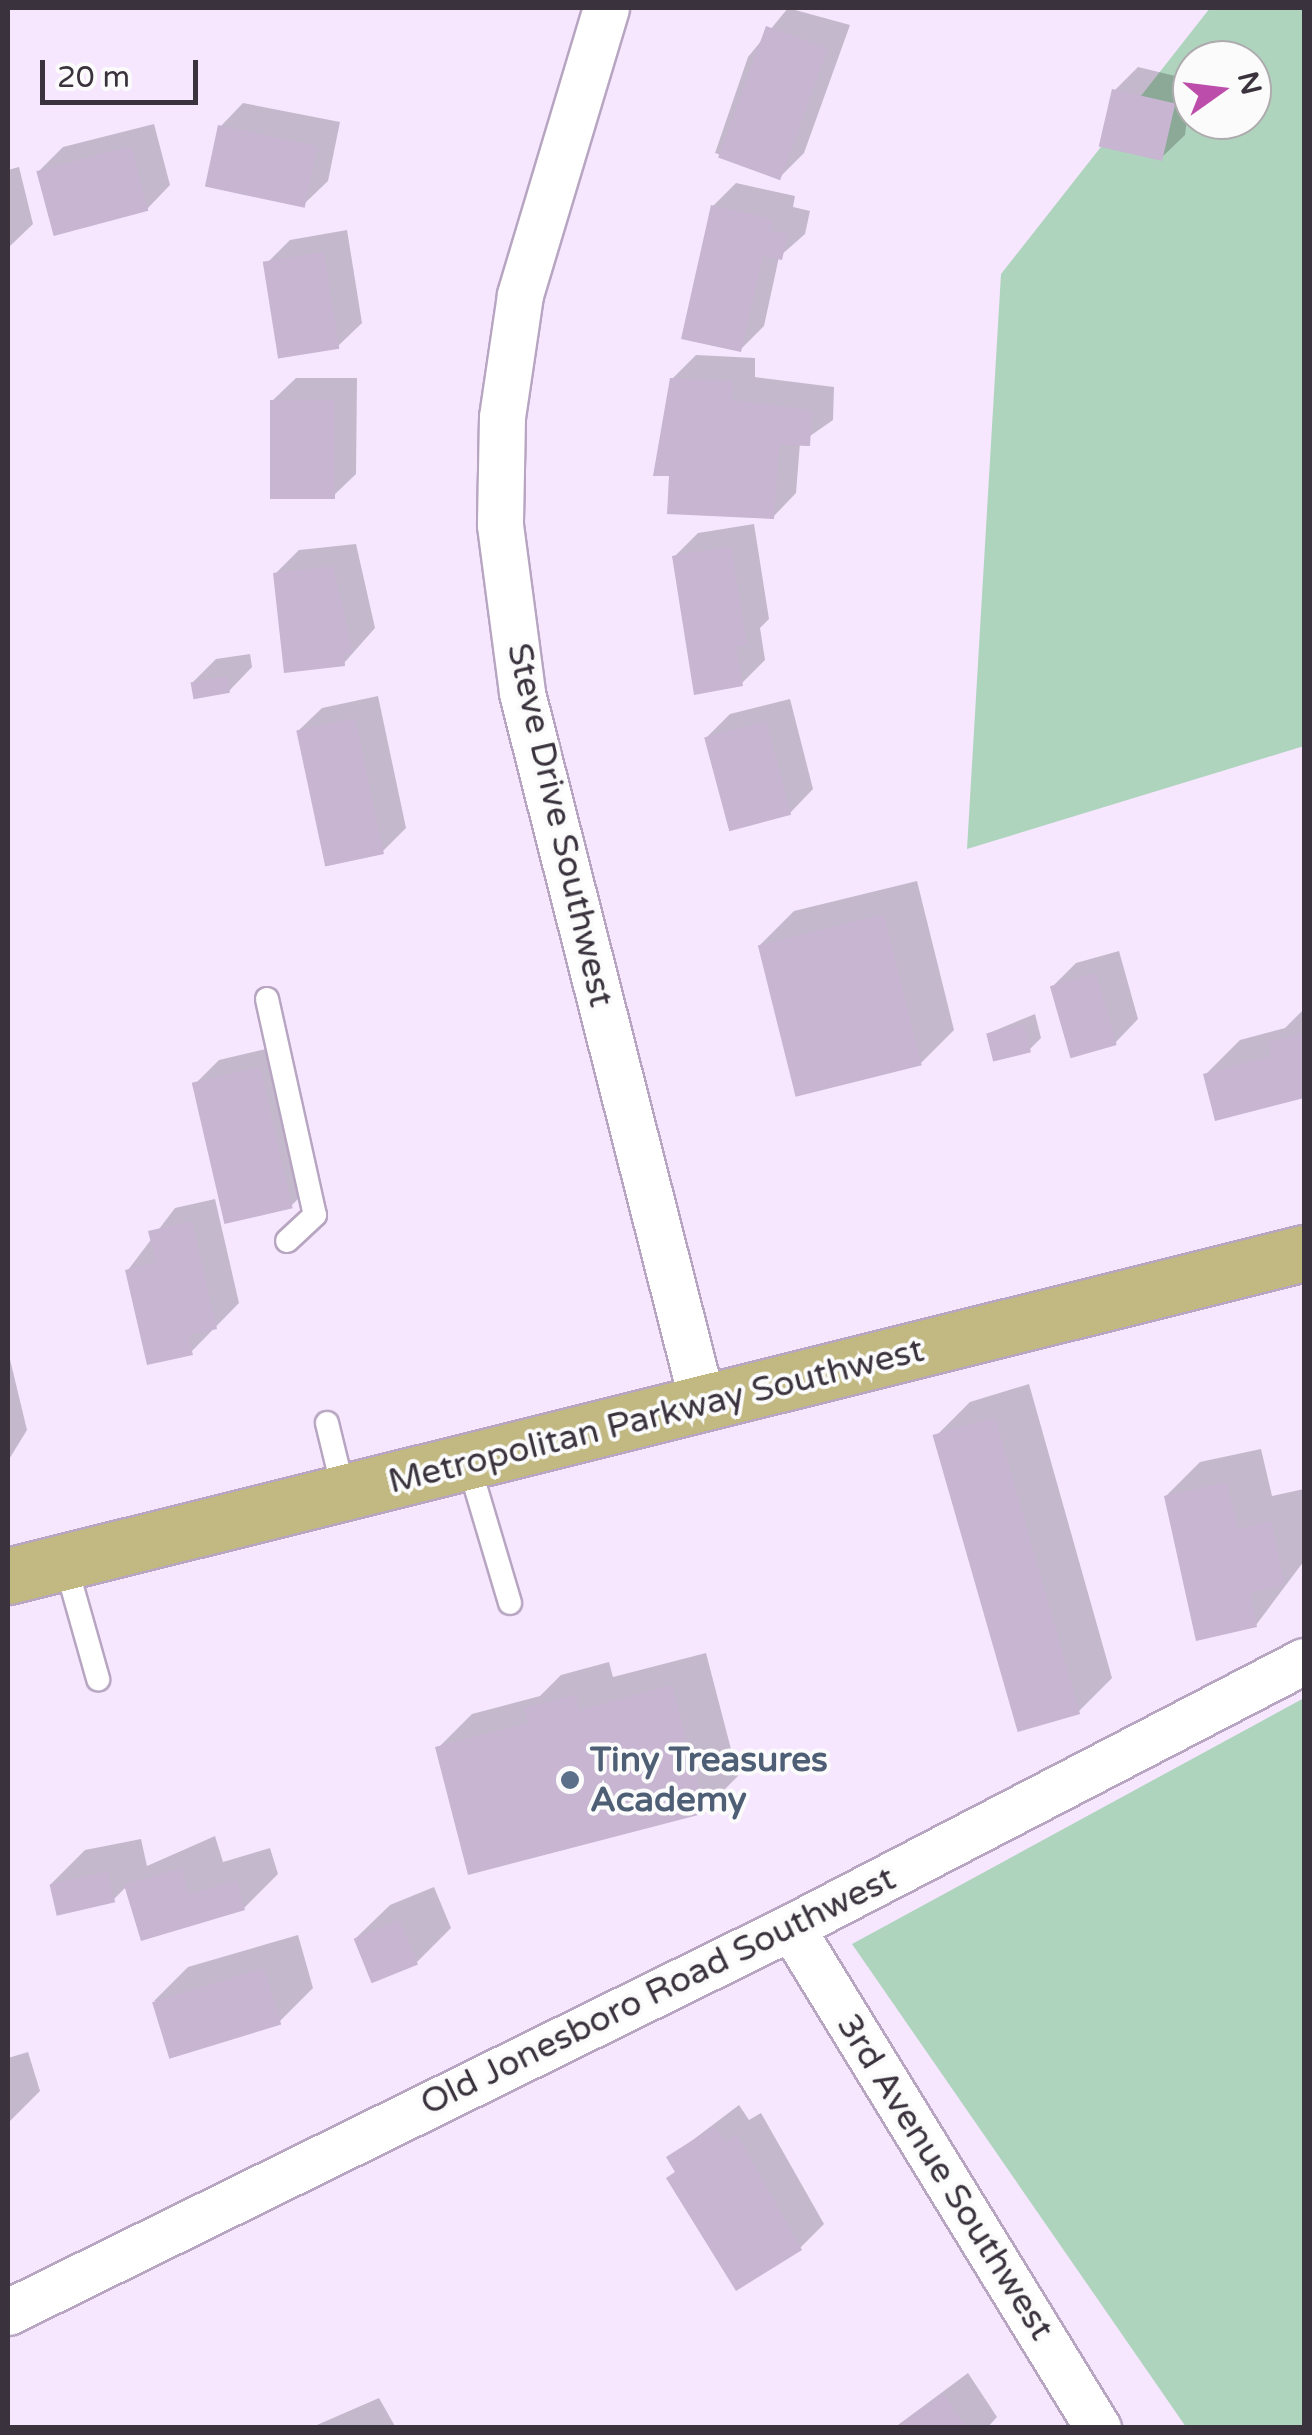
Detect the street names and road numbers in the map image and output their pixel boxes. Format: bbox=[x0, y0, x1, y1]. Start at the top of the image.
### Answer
street label: Steve Drive Southwest bbox=[498, 639, 622, 1011]
street label: Metropolitan Parkway Southwest bbox=[384, 1329, 928, 1503]
street label: Old Jonesboro Road Southwest bbox=[414, 1857, 902, 2125]
street label: 3rd Avenue Southwest bbox=[828, 2006, 1062, 2348]

